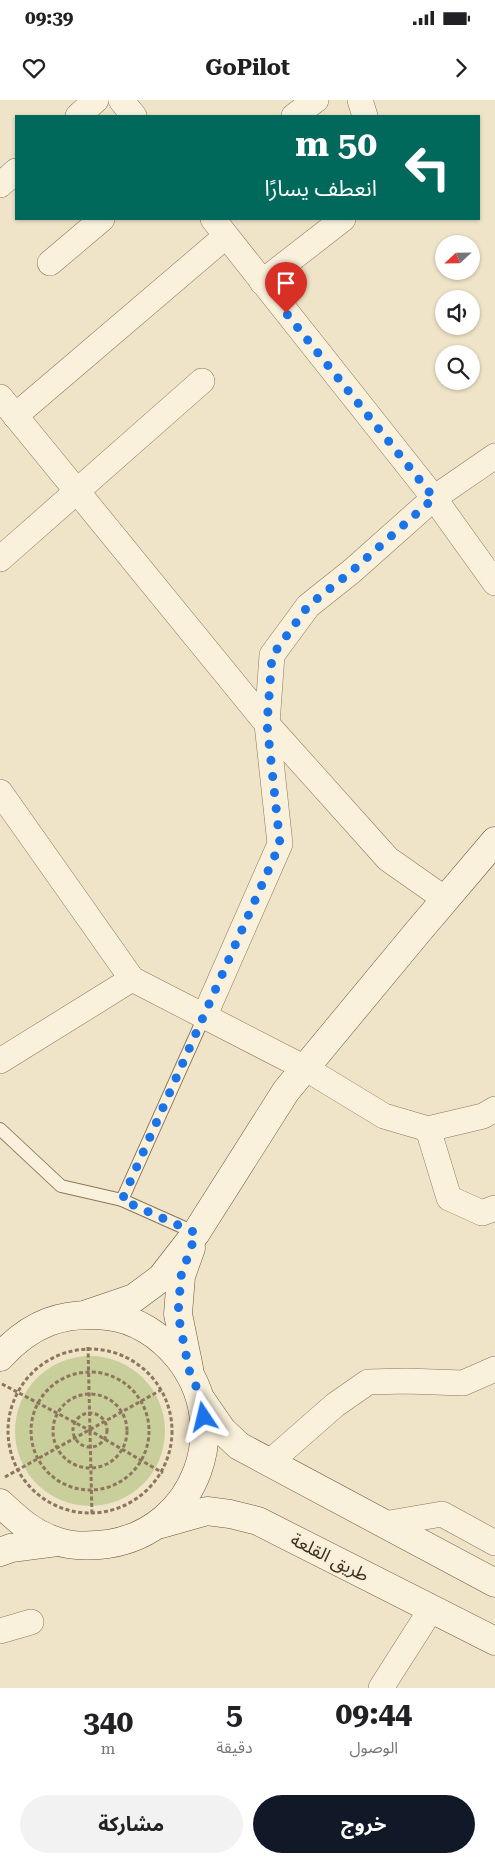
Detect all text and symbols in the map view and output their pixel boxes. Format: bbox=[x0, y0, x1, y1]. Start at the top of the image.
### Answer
text: 09:39 bbox=[25, 6, 74, 29]
icon: heart bbox=[20, 54, 48, 82]
icon: forward bbox=[447, 54, 475, 82]
text: GoPilot bbox=[205, 55, 290, 80]
text: 50 m bbox=[295, 124, 377, 165]
icon: left bbox=[395, 135, 460, 200]
text: انعطف يسارًا bbox=[265, 176, 377, 201]
north arrow bbox=[435, 235, 480, 280]
map controls bbox=[435, 235, 480, 390]
pin bbox=[265, 262, 307, 313]
icon: arrive bbox=[272, 269, 300, 297]
button: sound bbox=[435, 290, 480, 335]
button: search bbox=[435, 345, 480, 390]
position arrow bbox=[177, 1390, 229, 1442]
street label: طريق القلعة bbox=[287, 1528, 372, 1586]
text: 5 bbox=[226, 1696, 243, 1731]
text: 09:44 bbox=[336, 1696, 412, 1731]
text: 340 bbox=[83, 1704, 133, 1739]
text: دقيقة bbox=[216, 1738, 253, 1757]
text: الوصول bbox=[350, 1738, 398, 1757]
text: m bbox=[101, 1739, 115, 1758]
button: مشاركة bbox=[20, 1795, 243, 1853]
button: خروج bbox=[253, 1795, 475, 1853]

